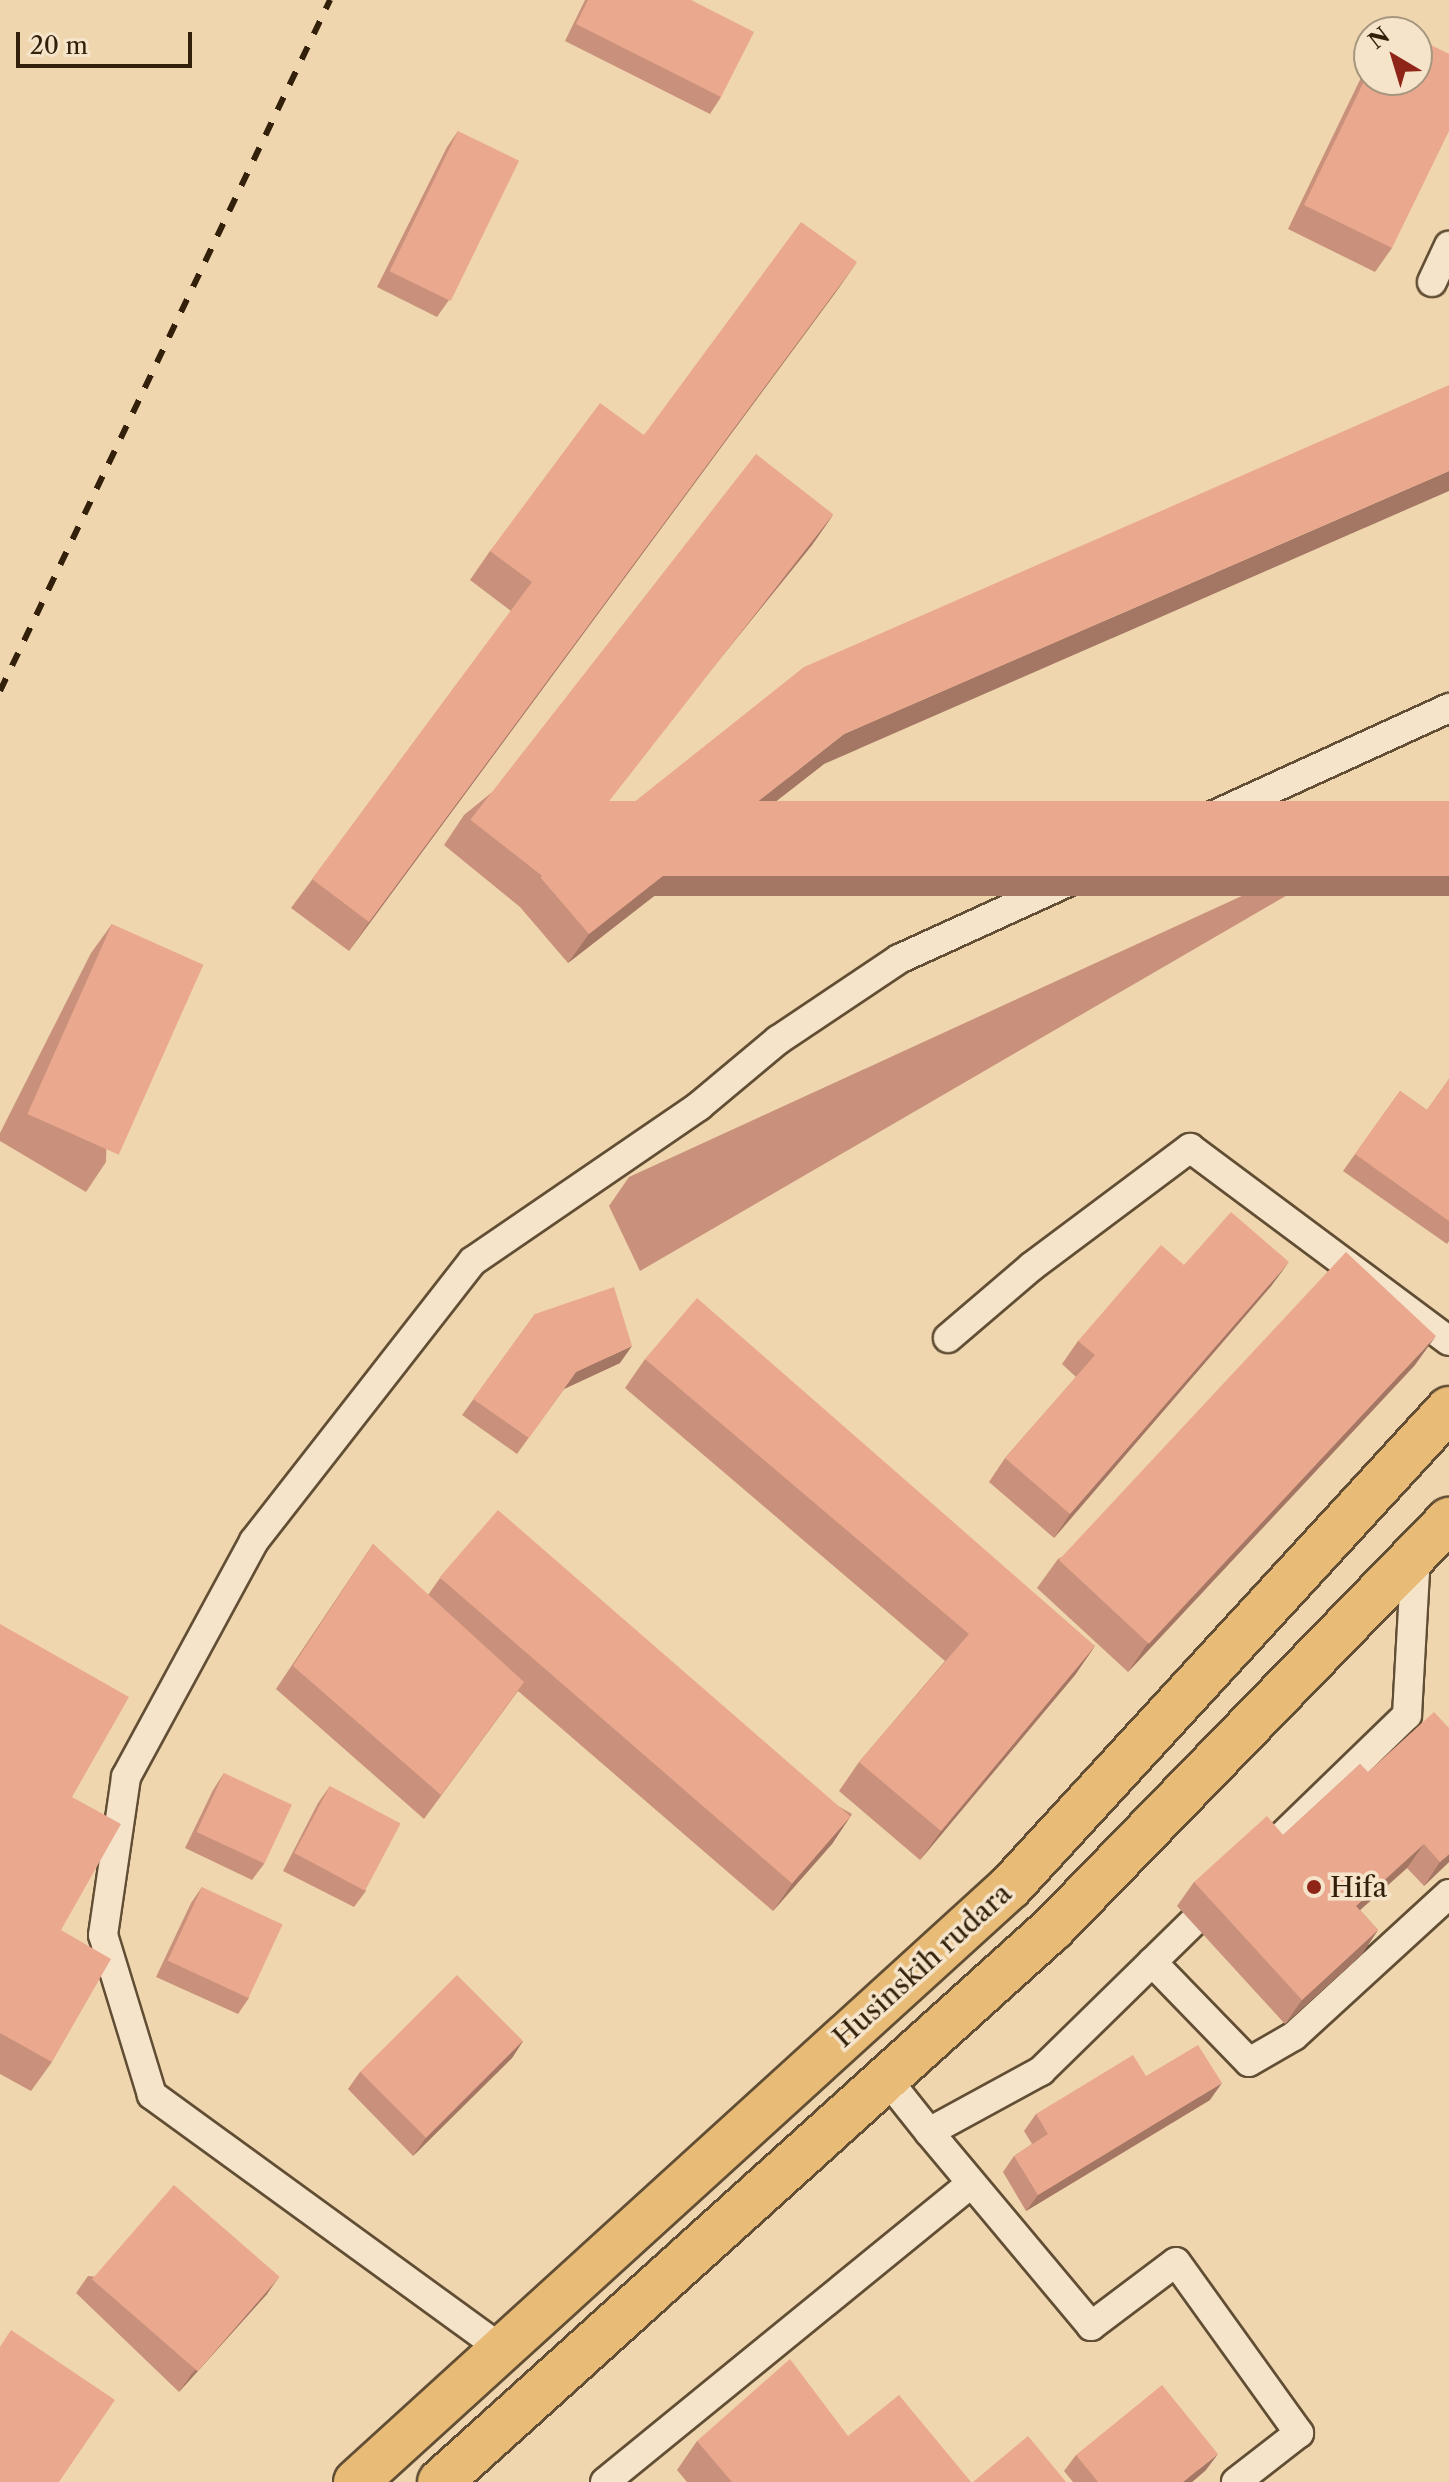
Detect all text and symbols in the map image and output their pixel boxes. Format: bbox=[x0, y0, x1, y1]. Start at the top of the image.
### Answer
scale bar bbox=[20, 16, 196, 66]
north arrow bbox=[1353, 16, 1433, 96]
text: N bbox=[1363, 22, 1395, 55]
text: 20 m bbox=[30, 31, 88, 60]
place label: Hifa bbox=[1330, 1870, 1387, 1904]
street label: Husinskih rudara bbox=[826, 1876, 1018, 2054]
marker: Hifa bbox=[1305, 1878, 1323, 1896]

